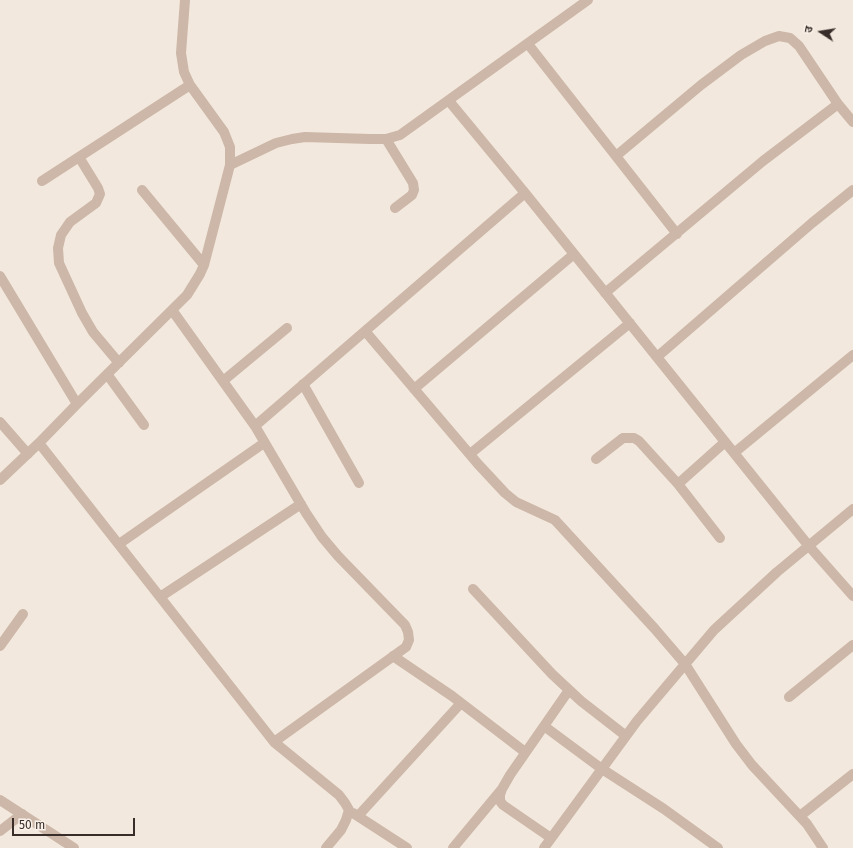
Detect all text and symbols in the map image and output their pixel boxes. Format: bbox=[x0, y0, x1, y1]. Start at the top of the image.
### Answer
north arrow bbox=[801, 12, 841, 52]
text: उ bbox=[802, 25, 816, 34]
scale bar bbox=[14, 810, 137, 836]
text: 50 m bbox=[19, 818, 45, 832]

